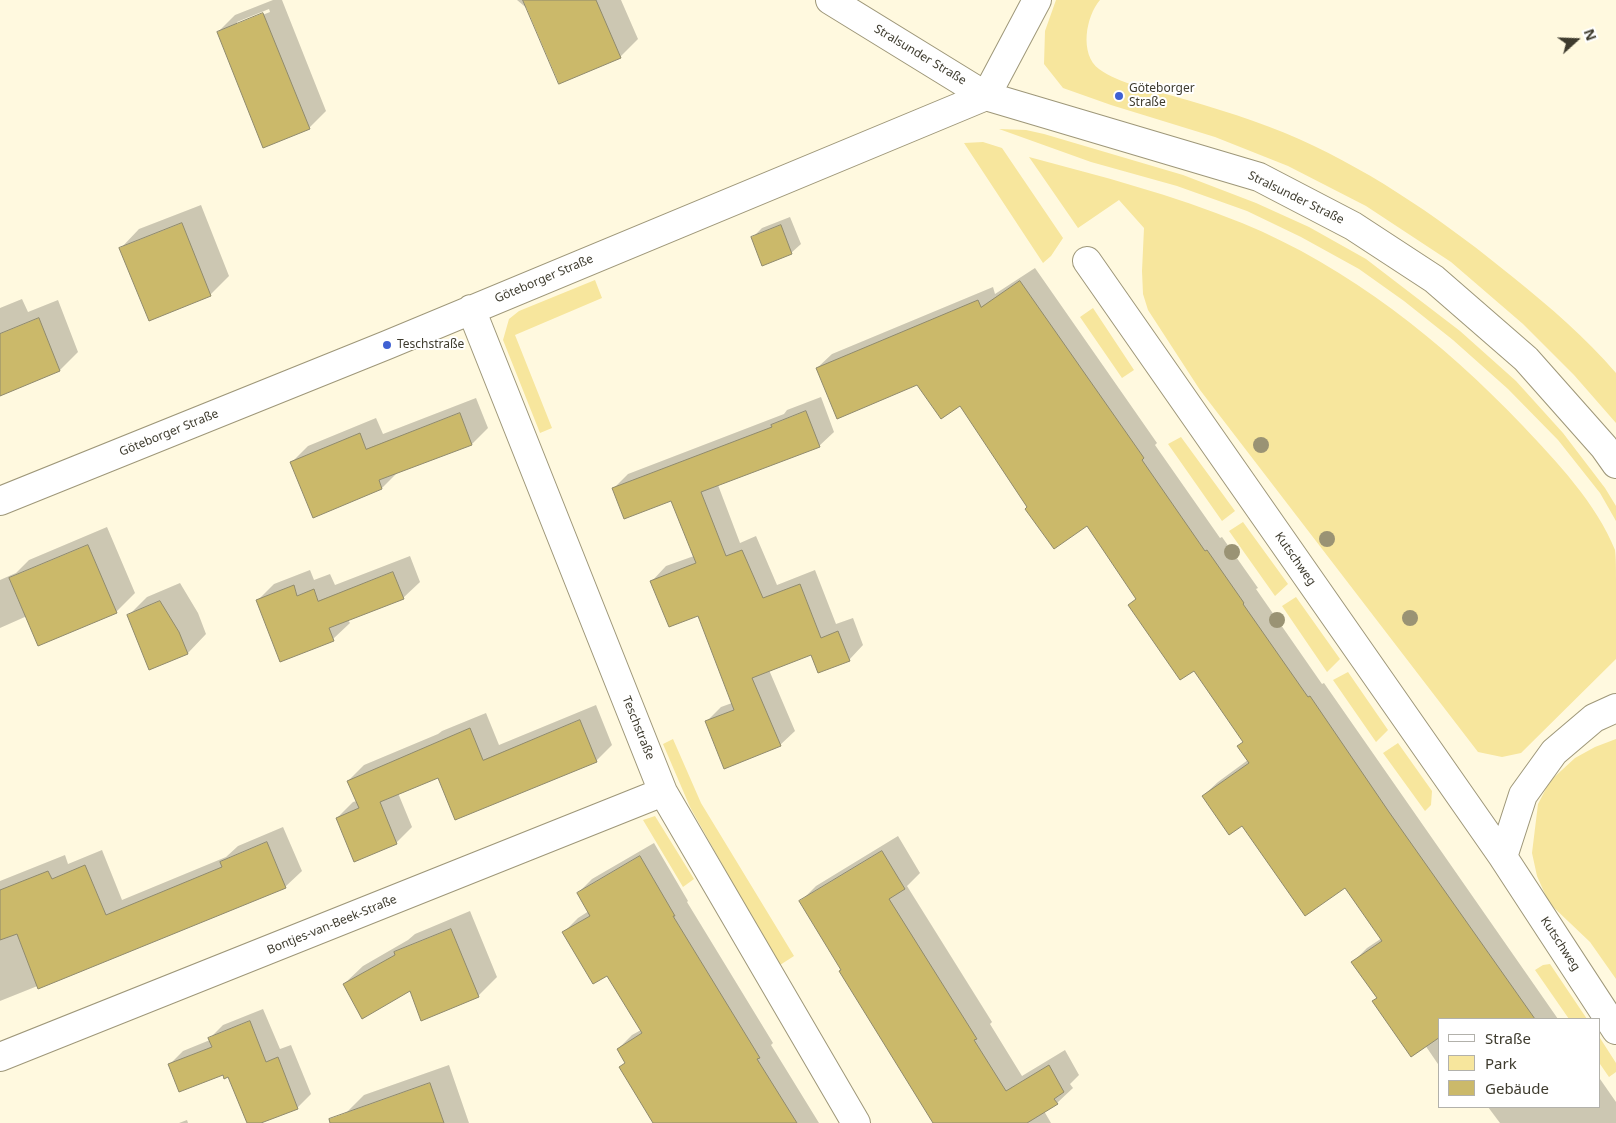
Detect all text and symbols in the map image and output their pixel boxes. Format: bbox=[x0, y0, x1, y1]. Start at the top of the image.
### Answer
north arrow bbox=[1551, 15, 1601, 65]
street label: Stralsunder Straße bbox=[871, 22, 969, 88]
text: N bbox=[1580, 26, 1601, 43]
place label: Göteborger Straße bbox=[1129, 82, 1195, 110]
marker: Göteborger Straße bbox=[1113, 90, 1125, 102]
street label: Stralsunder Straße bbox=[1246, 169, 1346, 227]
street label: Göteborger Straße bbox=[493, 252, 595, 306]
place label: Teschstraße bbox=[397, 338, 464, 352]
marker: Teschstraße bbox=[381, 339, 393, 351]
street label: Göteborger Straße bbox=[117, 407, 221, 459]
street label: Kutschweg bbox=[1271, 530, 1319, 588]
street label: Teschstraße bbox=[619, 694, 657, 762]
street label: Bontjes-van-Beek-Straße bbox=[265, 892, 399, 958]
street label: Kutschweg bbox=[1537, 914, 1583, 974]
legend bbox=[1438, 1018, 1601, 1108]
text: Straße bbox=[1485, 1028, 1531, 1048]
text: Park bbox=[1485, 1053, 1517, 1073]
text: Gebäude bbox=[1485, 1078, 1549, 1098]

